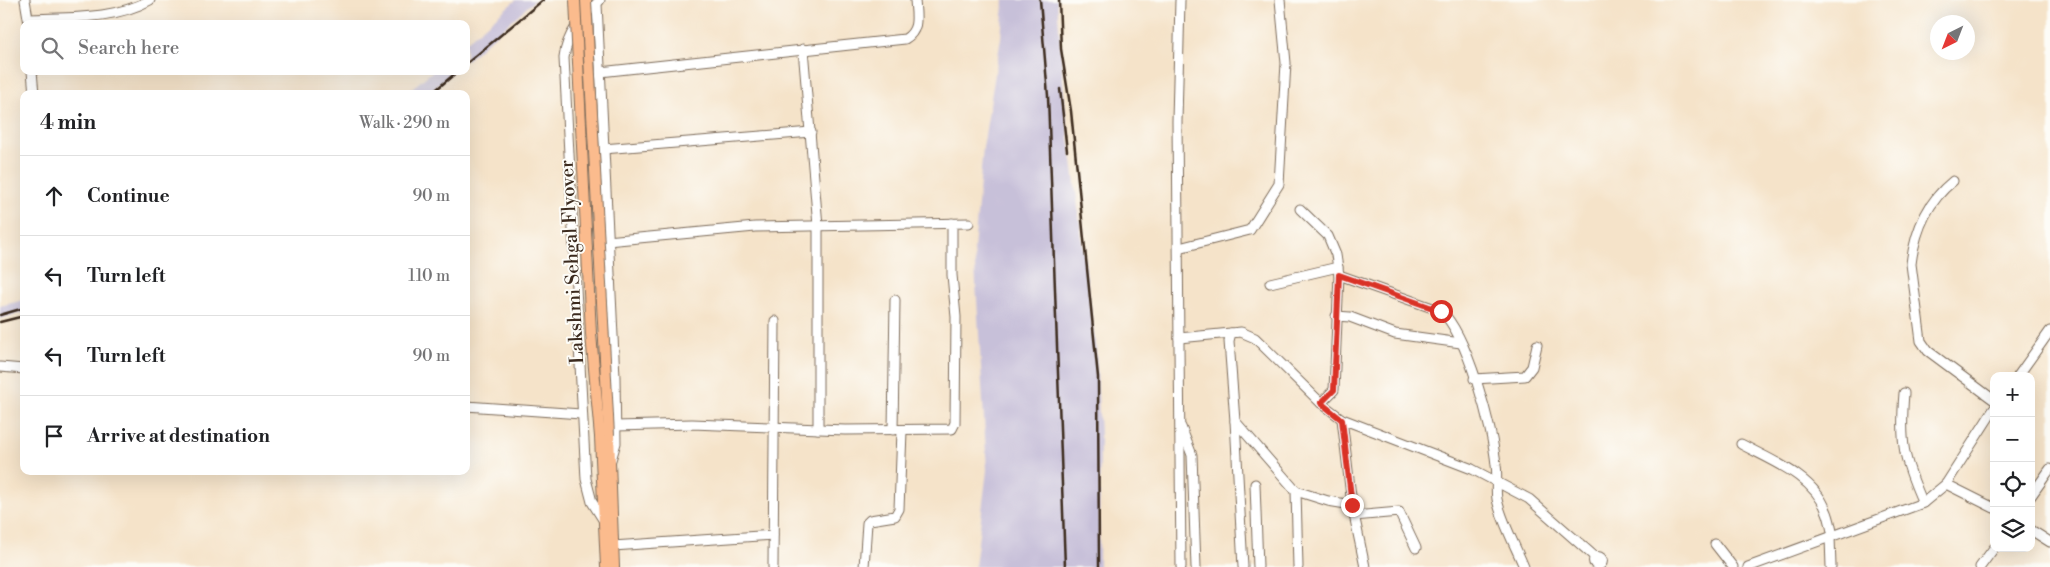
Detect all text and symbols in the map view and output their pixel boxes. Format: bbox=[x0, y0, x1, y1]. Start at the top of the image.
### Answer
north arrow bbox=[1930, 15, 1975, 60]
search box bbox=[20, 20, 470, 75]
icon: search bbox=[38, 34, 66, 62]
text: Search here bbox=[78, 36, 179, 60]
text: 4 min bbox=[40, 110, 96, 136]
text: Walk · 290 m bbox=[359, 113, 450, 133]
street label: Lakshmi Sehgal Flyover bbox=[555, 159, 589, 365]
icon: ahead bbox=[40, 182, 68, 210]
text: Continue bbox=[87, 184, 170, 208]
text: 90 m bbox=[412, 186, 450, 206]
icon: left bbox=[40, 262, 68, 290]
text: Turn left bbox=[87, 264, 166, 288]
text: 110 m bbox=[408, 266, 450, 286]
route start bbox=[1430, 300, 1453, 323]
icon: left bbox=[40, 342, 68, 370]
text: Turn left bbox=[87, 344, 166, 368]
text: 90 m bbox=[412, 346, 450, 366]
map controls bbox=[1990, 372, 2035, 552]
button: + bbox=[1990, 372, 2035, 417]
button: − bbox=[1990, 417, 2035, 462]
icon: arrive bbox=[40, 422, 68, 450]
text: Arrive at destination bbox=[87, 424, 270, 448]
button: locate bbox=[1990, 462, 2035, 507]
route end bbox=[1341, 494, 1364, 517]
button: layers bbox=[1990, 507, 2035, 552]

